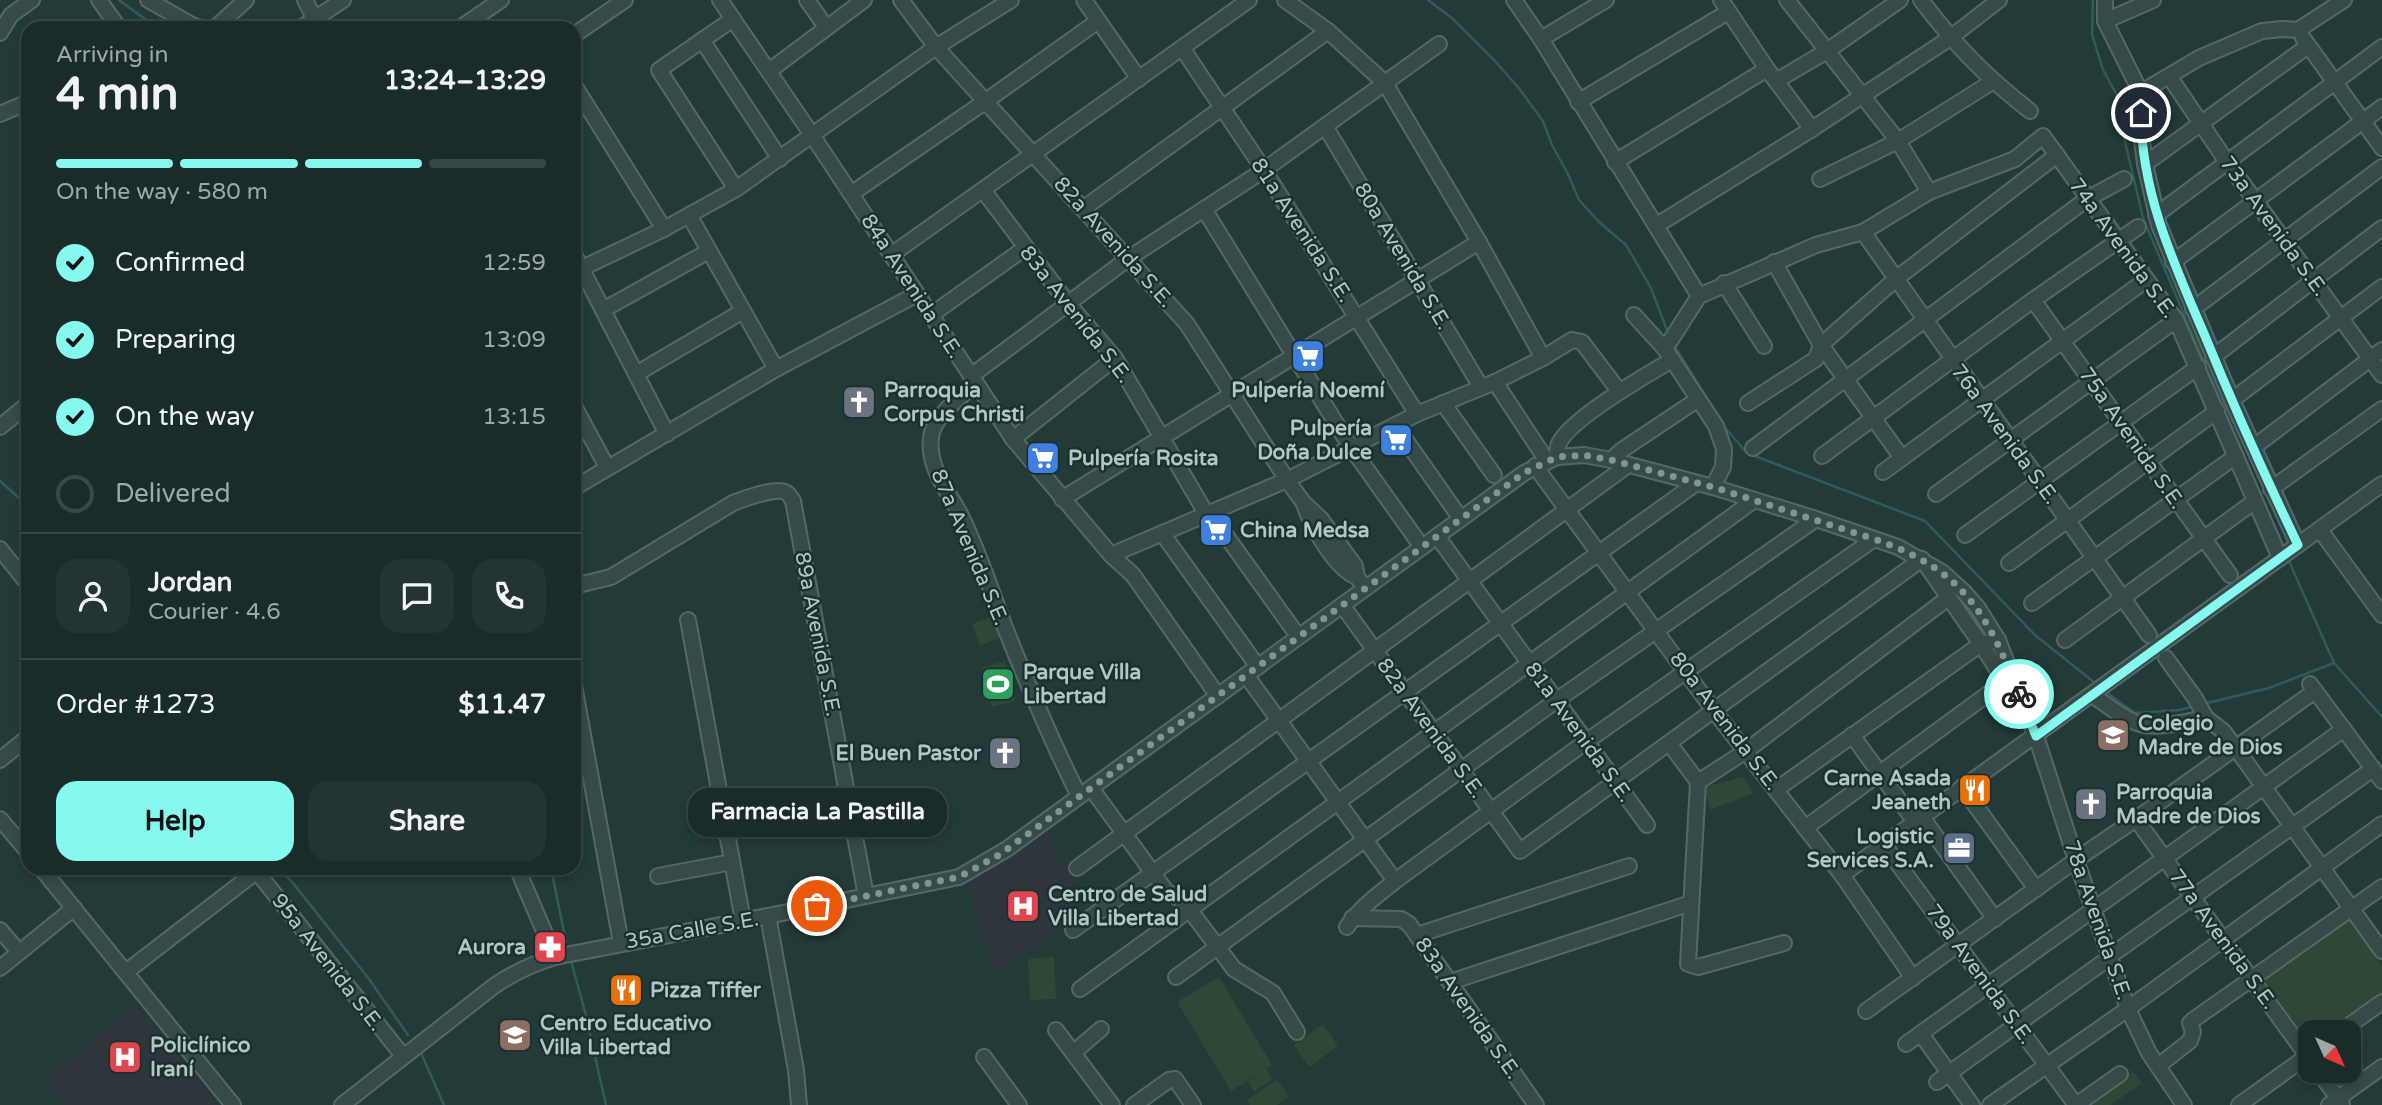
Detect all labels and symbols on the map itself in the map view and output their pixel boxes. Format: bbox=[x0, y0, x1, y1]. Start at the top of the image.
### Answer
pin bbox=[2111, 83, 2171, 143]
street label: 73a Avenida S.E. bbox=[2214, 151, 2333, 301]
street label: 81a Avenida S.E. bbox=[1246, 153, 1358, 307]
street label: 82a Avenida S.E. bbox=[1048, 172, 1179, 313]
street label: 74a Avenida S.E. bbox=[2063, 173, 2182, 323]
street label: 80a Avenida S.E. bbox=[1349, 178, 1456, 334]
street label: 84a Avenida S.E. bbox=[856, 209, 968, 363]
street label: 83a Avenida S.E. bbox=[1014, 241, 1137, 388]
supermarket icon: Pulpería Noemí bbox=[1289, 337, 1327, 375]
street label: 76a Avenida S.E. bbox=[1945, 359, 2064, 509]
street label: 75a Avenida S.E. bbox=[2073, 363, 2190, 514]
place label: Parroquia Corpus Christi bbox=[884, 378, 1025, 427]
place label: Pulpería Noemí bbox=[1231, 378, 1385, 403]
church icon: Parroquia Corpus Christi bbox=[840, 383, 878, 421]
place label: Pulpería Doña Dulce bbox=[1257, 416, 1372, 465]
supermarket icon: Pulpería Doña Dulce bbox=[1377, 421, 1415, 459]
supermarket icon: Pulpería Rosita bbox=[1024, 439, 1062, 477]
place label: Pulpería Rosita bbox=[1068, 446, 1219, 471]
street label: 87a Avenida S.E. bbox=[925, 465, 1014, 629]
supermarket icon: China Medsa bbox=[1197, 511, 1235, 549]
place label: China Medsa bbox=[1240, 518, 1370, 543]
street label: 89a Avenida S.E. bbox=[789, 550, 846, 719]
street label: 80a Avenida S.E. bbox=[1664, 647, 1785, 796]
street label: 82a Avenida S.E. bbox=[1371, 653, 1490, 803]
street label: 81a Avenida S.E. bbox=[1519, 657, 1638, 807]
courier bbox=[1984, 659, 2054, 729]
place label: Parque Villa Libertad bbox=[1023, 660, 1141, 709]
sports icon: Parque Villa Libertad bbox=[979, 665, 1017, 703]
place label: Colegio Madre de Dios bbox=[2138, 711, 2283, 760]
school or university icon: Colegio Madre de Dios bbox=[2094, 716, 2132, 754]
church icon: El Buen Pastor bbox=[986, 734, 1024, 772]
place label: El Buen Pastor bbox=[836, 741, 982, 766]
place label: Carne Asada Jeaneth bbox=[1824, 766, 1951, 815]
restaurant icon: Carne Asada Jeaneth bbox=[1956, 771, 1994, 809]
place label: Parroquia Madre de Dios bbox=[2116, 780, 2261, 829]
church icon: Parroquia Madre de Dios bbox=[2072, 785, 2110, 823]
callout: Farmacia La Pastilla bbox=[688, 787, 946, 836]
place label: Logistic Services S.A. bbox=[1807, 824, 1934, 873]
office icon: Logistic Services S.A. bbox=[1940, 829, 1978, 867]
street label: 78a Avenida S.E. bbox=[2058, 837, 2137, 1003]
street label: 77a Avenida S.E. bbox=[2163, 864, 2282, 1014]
pin bbox=[787, 876, 847, 936]
place label: Centro de Salud Villa Libertad bbox=[1048, 882, 1207, 931]
hospital icon: Centro de Salud Villa Libertad bbox=[1004, 887, 1042, 925]
street label: 95a Avenida S.E. bbox=[266, 889, 389, 1036]
street label: 79a Avenida S.E. bbox=[1920, 899, 2039, 1049]
street label: 35a Calle S.E. bbox=[623, 906, 761, 955]
pharmacy icon: Aurora bbox=[531, 928, 569, 966]
street label: 83a Avenida S.E. bbox=[1409, 933, 1526, 1084]
place label: Aurora bbox=[457, 935, 526, 960]
restaurant icon: Pizza Tiffer bbox=[607, 971, 645, 1009]
place label: Pizza Tiffer bbox=[650, 978, 762, 1003]
place label: Centro Educativo Villa Libertad bbox=[540, 1011, 712, 1060]
school or university icon: Centro Educativo Villa Libertad bbox=[496, 1016, 534, 1054]
north arrow bbox=[2298, 1020, 2361, 1083]
place label: Policlínico Iraní bbox=[150, 1033, 251, 1082]
hospital icon: Policlínico Iraní bbox=[106, 1038, 144, 1076]

